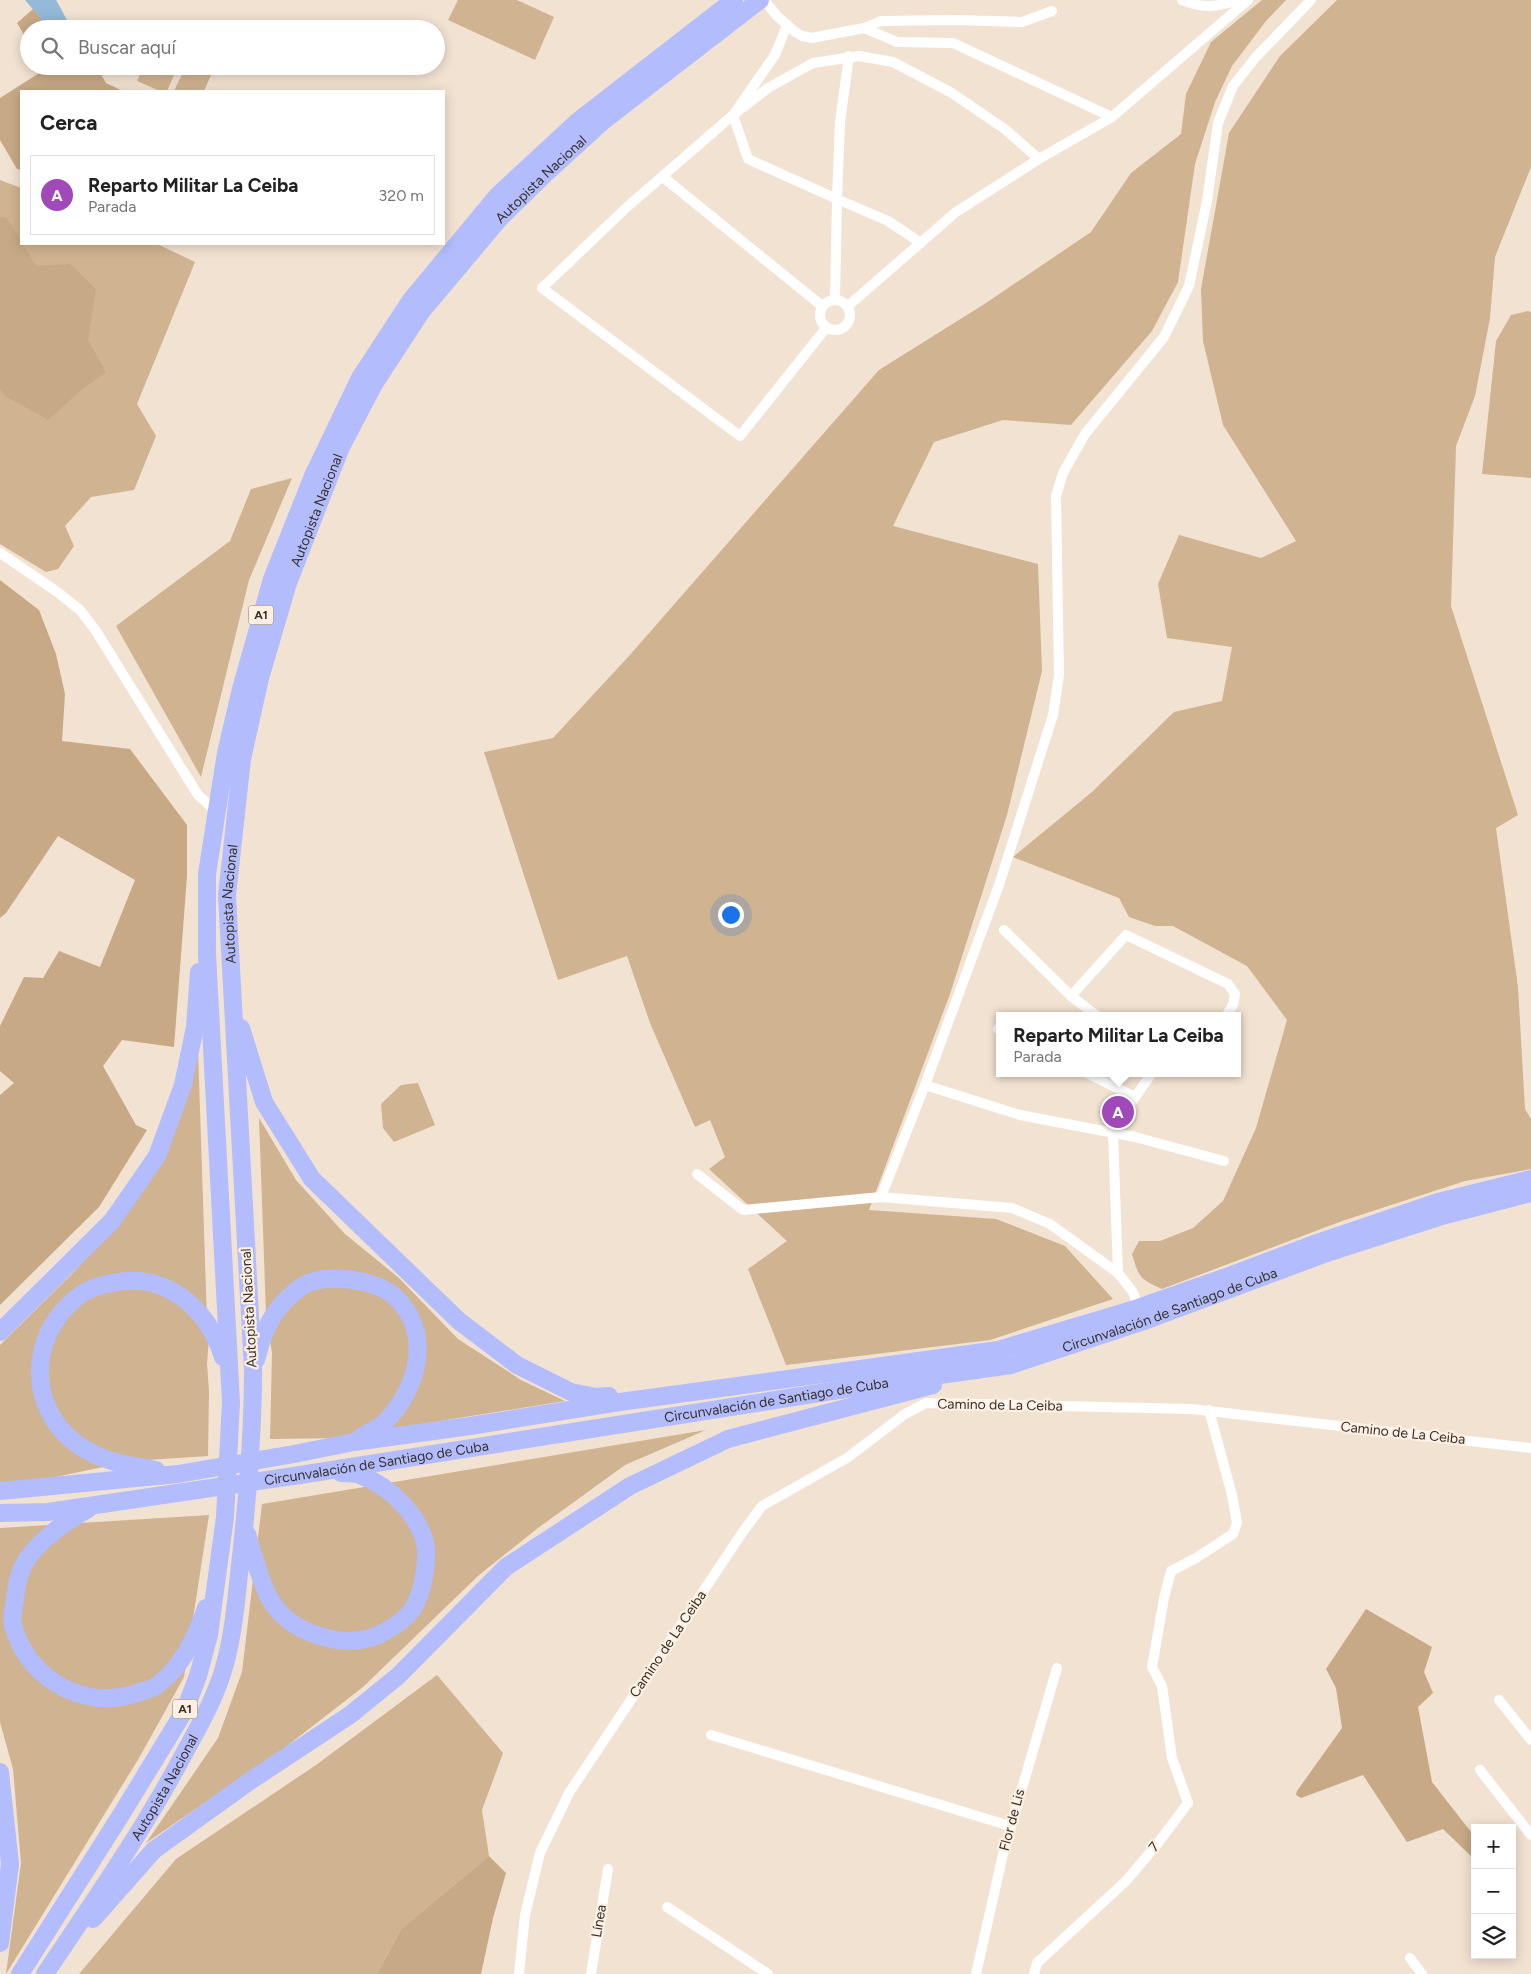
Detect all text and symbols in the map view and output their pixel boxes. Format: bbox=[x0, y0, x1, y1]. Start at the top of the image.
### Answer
search box bbox=[20, 20, 445, 75]
icon: search bbox=[38, 34, 66, 62]
text: Buscar aquí bbox=[78, 36, 176, 59]
text: Cerca bbox=[40, 110, 97, 135]
street label: Autopista Nacional bbox=[492, 132, 590, 226]
text: Reparto Militar La Ceiba bbox=[88, 174, 298, 197]
text: A bbox=[51, 186, 63, 205]
text: 320 m bbox=[379, 186, 424, 205]
text: Parada bbox=[88, 197, 136, 216]
street label: Autopista Nacional bbox=[287, 451, 346, 569]
road number: A1 bbox=[248, 606, 274, 624]
street label: Autopista Nacional bbox=[218, 844, 241, 964]
your location bbox=[718, 902, 744, 928]
popup bbox=[996, 1012, 1241, 1077]
text: Reparto Militar La Ceiba bbox=[1013, 1024, 1224, 1047]
text: Parada bbox=[1013, 1047, 1062, 1066]
pin: A bbox=[1102, 1093, 1134, 1131]
street label: Autopista Nacional bbox=[237, 1248, 261, 1368]
street label: Circunvalación de Santiago de Cuba bbox=[1060, 1264, 1279, 1356]
street label: Circunvalación de Santiago de Cuba bbox=[663, 1374, 890, 1426]
street label: Camino de La Ceiba bbox=[937, 1395, 1063, 1415]
street label: Camino de La Ceiba bbox=[1340, 1418, 1466, 1448]
street label: Circunvalación de Santiago de Cuba bbox=[263, 1437, 490, 1489]
street label: Camino de La Ceiba bbox=[626, 1587, 710, 1701]
road number: A1 bbox=[172, 1700, 198, 1718]
street label: Autopista Nacional bbox=[127, 1731, 202, 1843]
street label: Flor de Lis bbox=[996, 1787, 1028, 1853]
map controls bbox=[1471, 1824, 1516, 1959]
button: + bbox=[1471, 1824, 1516, 1869]
street label: 7 bbox=[1145, 1838, 1163, 1855]
button: − bbox=[1471, 1869, 1516, 1914]
street label: Línea bbox=[588, 1903, 610, 1939]
button: layers bbox=[1471, 1914, 1516, 1959]

